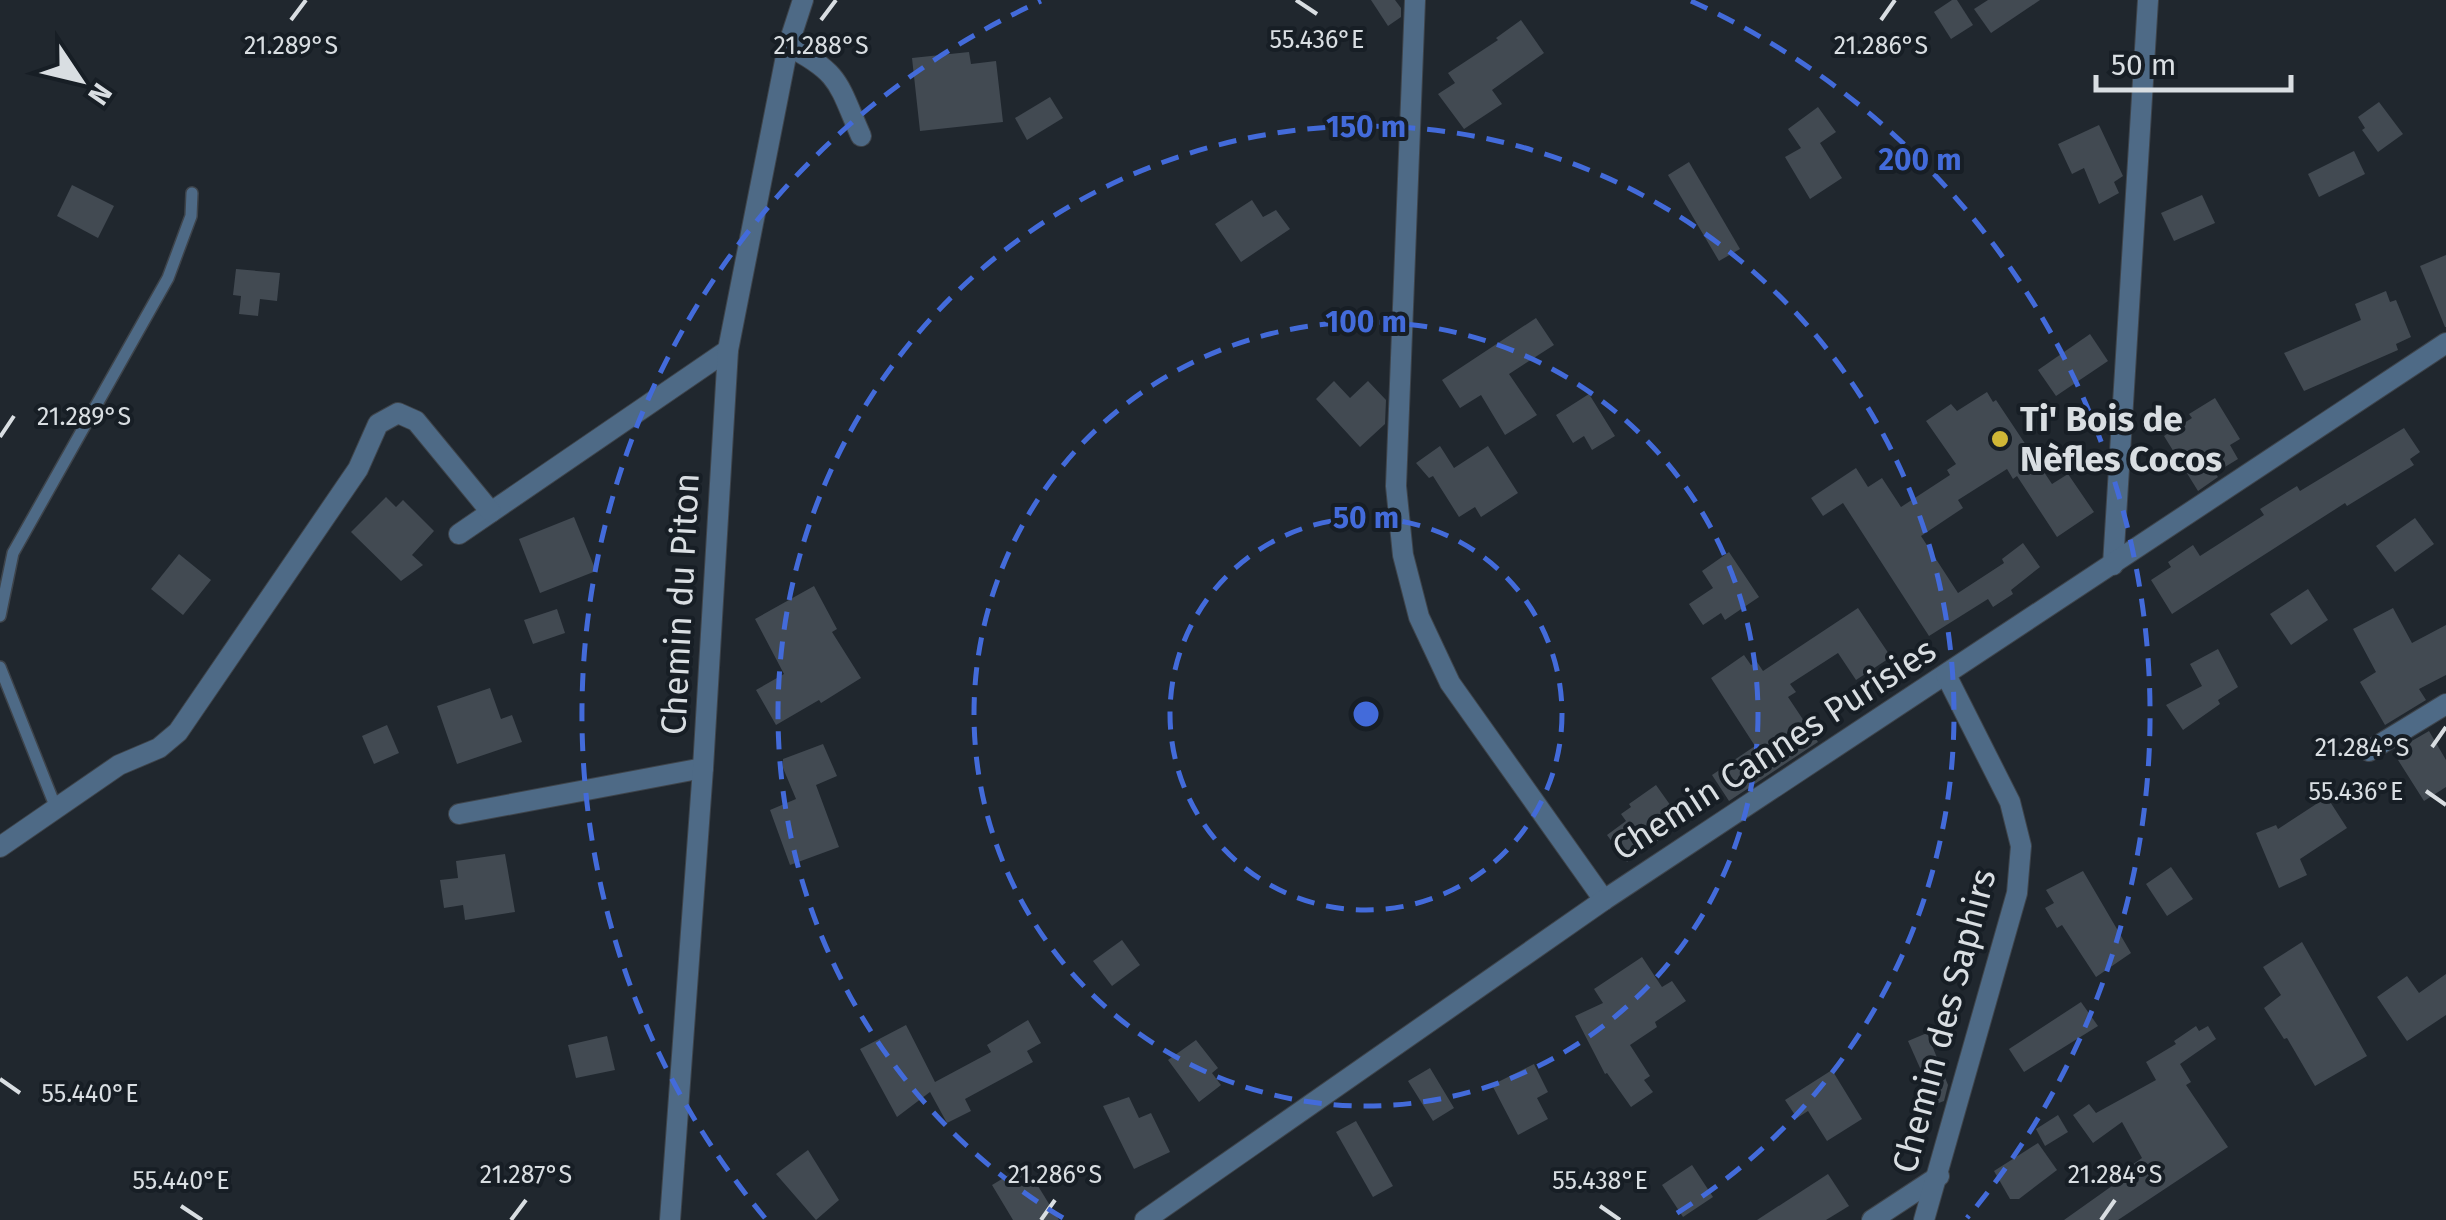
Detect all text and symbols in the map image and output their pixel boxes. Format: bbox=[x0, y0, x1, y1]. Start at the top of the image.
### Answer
text: 55.436°E bbox=[1270, 25, 1364, 55]
north arrow bbox=[30, 30, 130, 130]
scale bar bbox=[2096, 30, 2291, 92]
text: 21.289°S bbox=[244, 31, 338, 61]
text: 21.288°S bbox=[773, 31, 869, 61]
text: 21.286°S bbox=[1834, 31, 1928, 61]
text: 50 m bbox=[2111, 47, 2176, 83]
text: N bbox=[81, 77, 119, 111]
text: 150 m bbox=[1326, 109, 1406, 145]
text: 200 m bbox=[1878, 142, 1962, 178]
text: 100 m bbox=[1325, 304, 1407, 340]
place label: Ti' Bois de Nèfles Cocos bbox=[2020, 398, 2222, 480]
text: 21.289°S bbox=[37, 402, 131, 432]
marker: Ti' Bois de Nèfles Cocos bbox=[1989, 428, 2011, 450]
street label: Chemin du Piton bbox=[652, 472, 708, 736]
text: 50 m bbox=[1333, 500, 1399, 536]
street label: Chemin Cannes Purisies bbox=[1604, 629, 1944, 869]
centre of rings bbox=[1348, 696, 1384, 732]
text: 21.284°S bbox=[2315, 733, 2409, 763]
text: 55.436°E bbox=[2309, 777, 2403, 807]
street label: Chemin des Saphirs bbox=[1883, 865, 2005, 1177]
text: 55.440°E bbox=[41, 1079, 139, 1109]
text: 21.287°S bbox=[480, 1160, 572, 1190]
text: 21.286°S bbox=[1008, 1160, 1102, 1190]
text: 21.284°S bbox=[2068, 1160, 2162, 1190]
text: 55.440°E bbox=[132, 1166, 230, 1196]
text: 55.438°E bbox=[1552, 1166, 1648, 1196]

